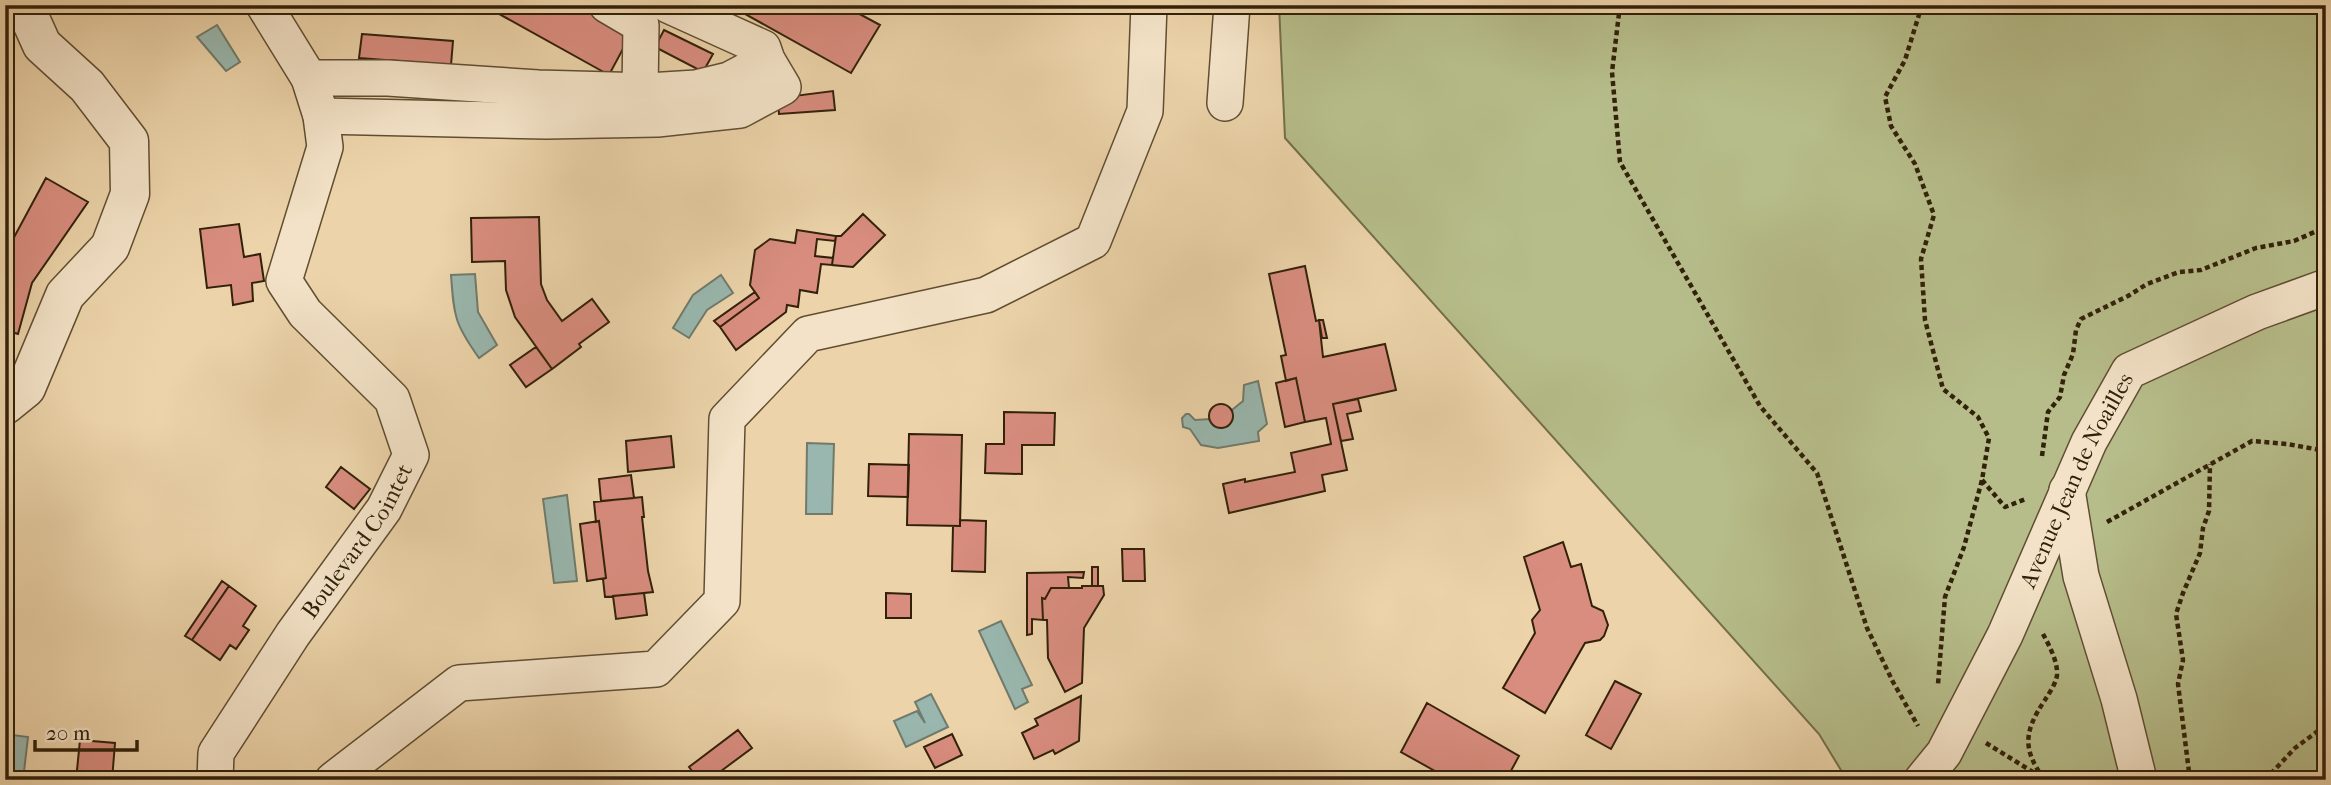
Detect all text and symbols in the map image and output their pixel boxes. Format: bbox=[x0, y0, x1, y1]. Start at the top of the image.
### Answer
street label: Avenue Jean de Noailles bbox=[2014, 368, 2139, 593]
street label: Boulevard Cointet bbox=[296, 459, 418, 624]
scale bar bbox=[35, 708, 136, 752]
text: 20 m bbox=[46, 721, 91, 745]

